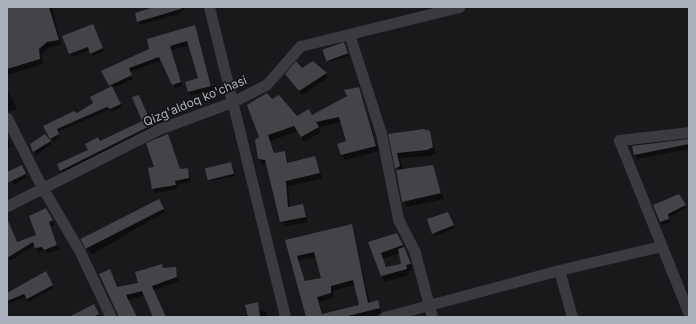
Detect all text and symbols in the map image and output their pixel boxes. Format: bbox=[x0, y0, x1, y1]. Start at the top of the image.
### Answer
street label: Qizg'aldoq ko'chasi bbox=[141, 73, 249, 129]

